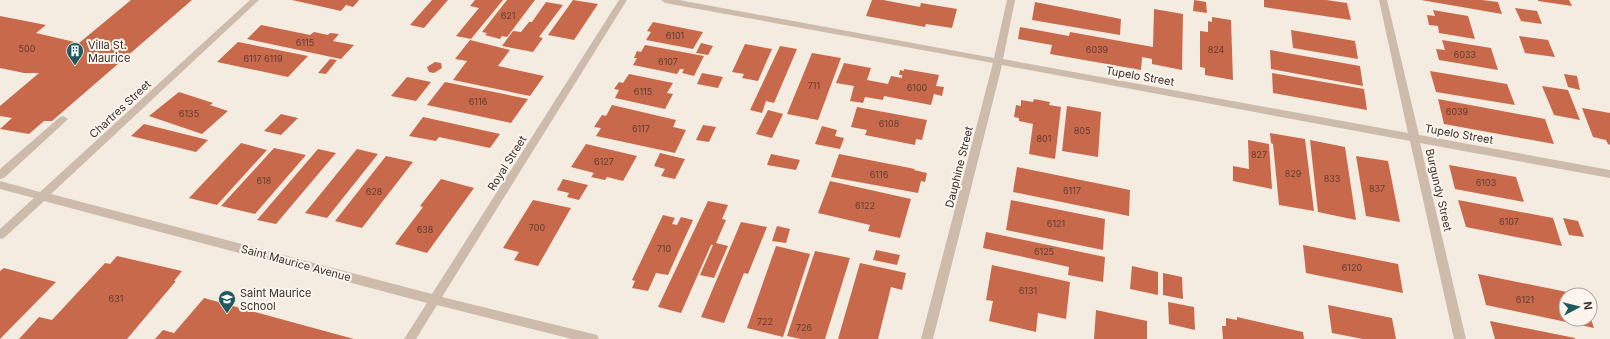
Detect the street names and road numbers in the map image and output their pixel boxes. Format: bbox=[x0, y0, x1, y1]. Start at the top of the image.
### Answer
street label: Tupelo Street bbox=[1105, 63, 1176, 89]
street label: Chartres Street bbox=[86, 77, 154, 141]
street label: Tupelo Street bbox=[1424, 121, 1495, 147]
street label: Dauphine Street bbox=[942, 124, 976, 209]
street label: Royal Street bbox=[485, 132, 530, 193]
street label: Burgundy Street bbox=[1423, 147, 1455, 233]
street label: Saint Maurice Avenue bbox=[240, 242, 352, 284]

